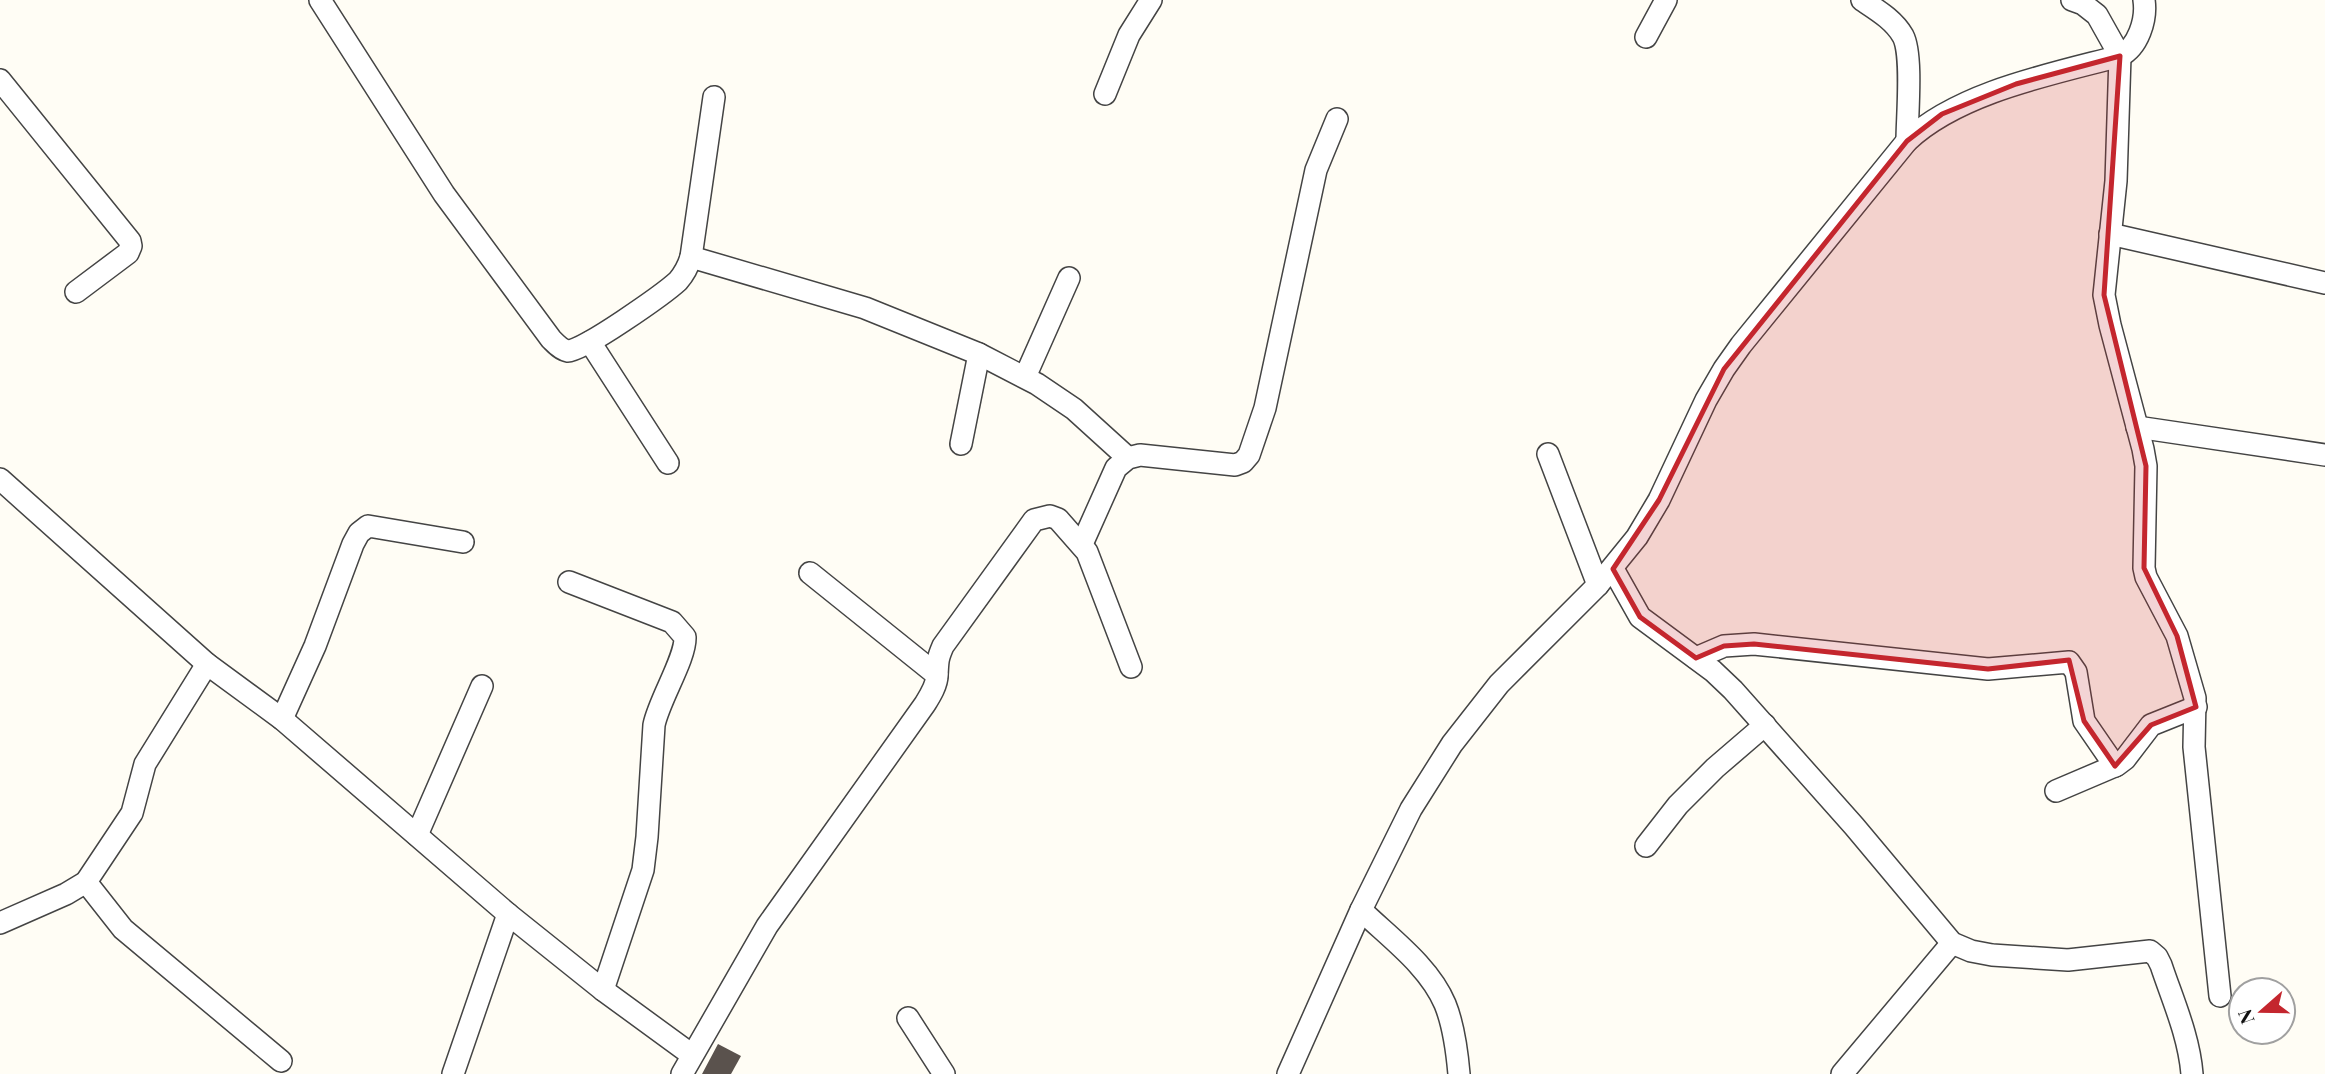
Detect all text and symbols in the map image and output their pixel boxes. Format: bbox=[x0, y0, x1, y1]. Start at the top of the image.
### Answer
north arrow bbox=[2227, 976, 2297, 1046]
text: N bbox=[2230, 1006, 2260, 1028]

